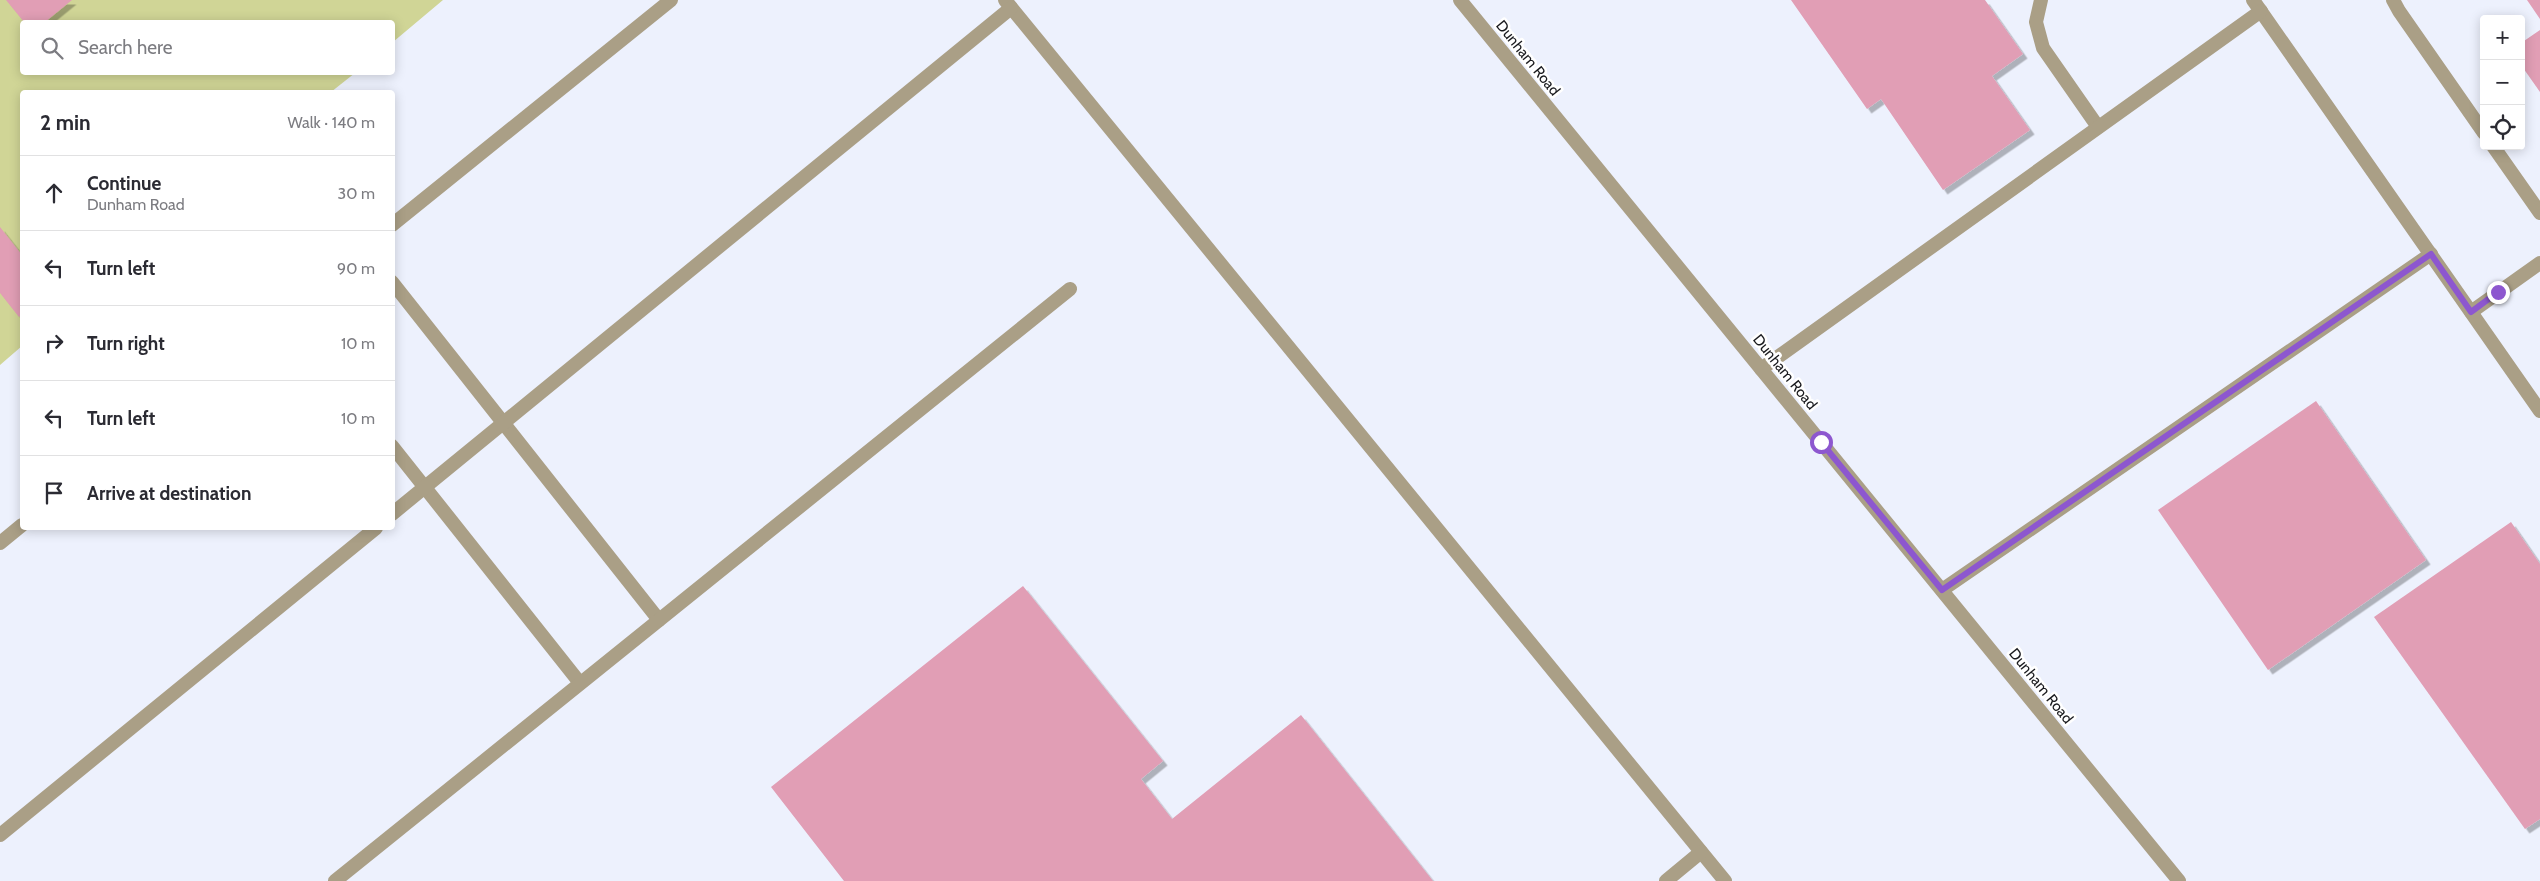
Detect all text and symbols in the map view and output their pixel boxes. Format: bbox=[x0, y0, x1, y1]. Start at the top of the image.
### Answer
map controls bbox=[2480, 15, 2525, 150]
button: + bbox=[2480, 15, 2525, 60]
street label: Dunham Road bbox=[1492, 17, 1564, 99]
search box bbox=[20, 20, 395, 75]
icon: search bbox=[38, 34, 66, 62]
text: Search here bbox=[78, 36, 172, 59]
button: − bbox=[2480, 60, 2525, 105]
button: locate bbox=[2480, 105, 2525, 150]
text: 2 min bbox=[40, 110, 91, 135]
text: Walk · 140 m bbox=[288, 113, 375, 132]
text: Continue bbox=[87, 172, 161, 195]
icon: ahead bbox=[40, 179, 68, 207]
text: 30 m bbox=[338, 184, 375, 203]
text: Dunham Road bbox=[87, 195, 185, 214]
icon: left bbox=[40, 254, 68, 282]
text: Turn left bbox=[87, 257, 155, 280]
text: 90 m bbox=[337, 259, 375, 278]
route end bbox=[2487, 281, 2510, 304]
icon: right bbox=[40, 329, 68, 357]
street label: Dunham Road bbox=[1749, 331, 1821, 413]
text: Turn right bbox=[87, 332, 165, 355]
text: 10 m bbox=[341, 334, 375, 353]
icon: left bbox=[40, 404, 68, 432]
text: Turn left bbox=[87, 407, 155, 430]
text: 10 m bbox=[341, 409, 375, 428]
route start bbox=[1810, 431, 1833, 454]
icon: arrive bbox=[40, 479, 68, 507]
text: Arrive at destination bbox=[87, 482, 251, 505]
street label: Dunham Road bbox=[2005, 645, 2077, 727]

